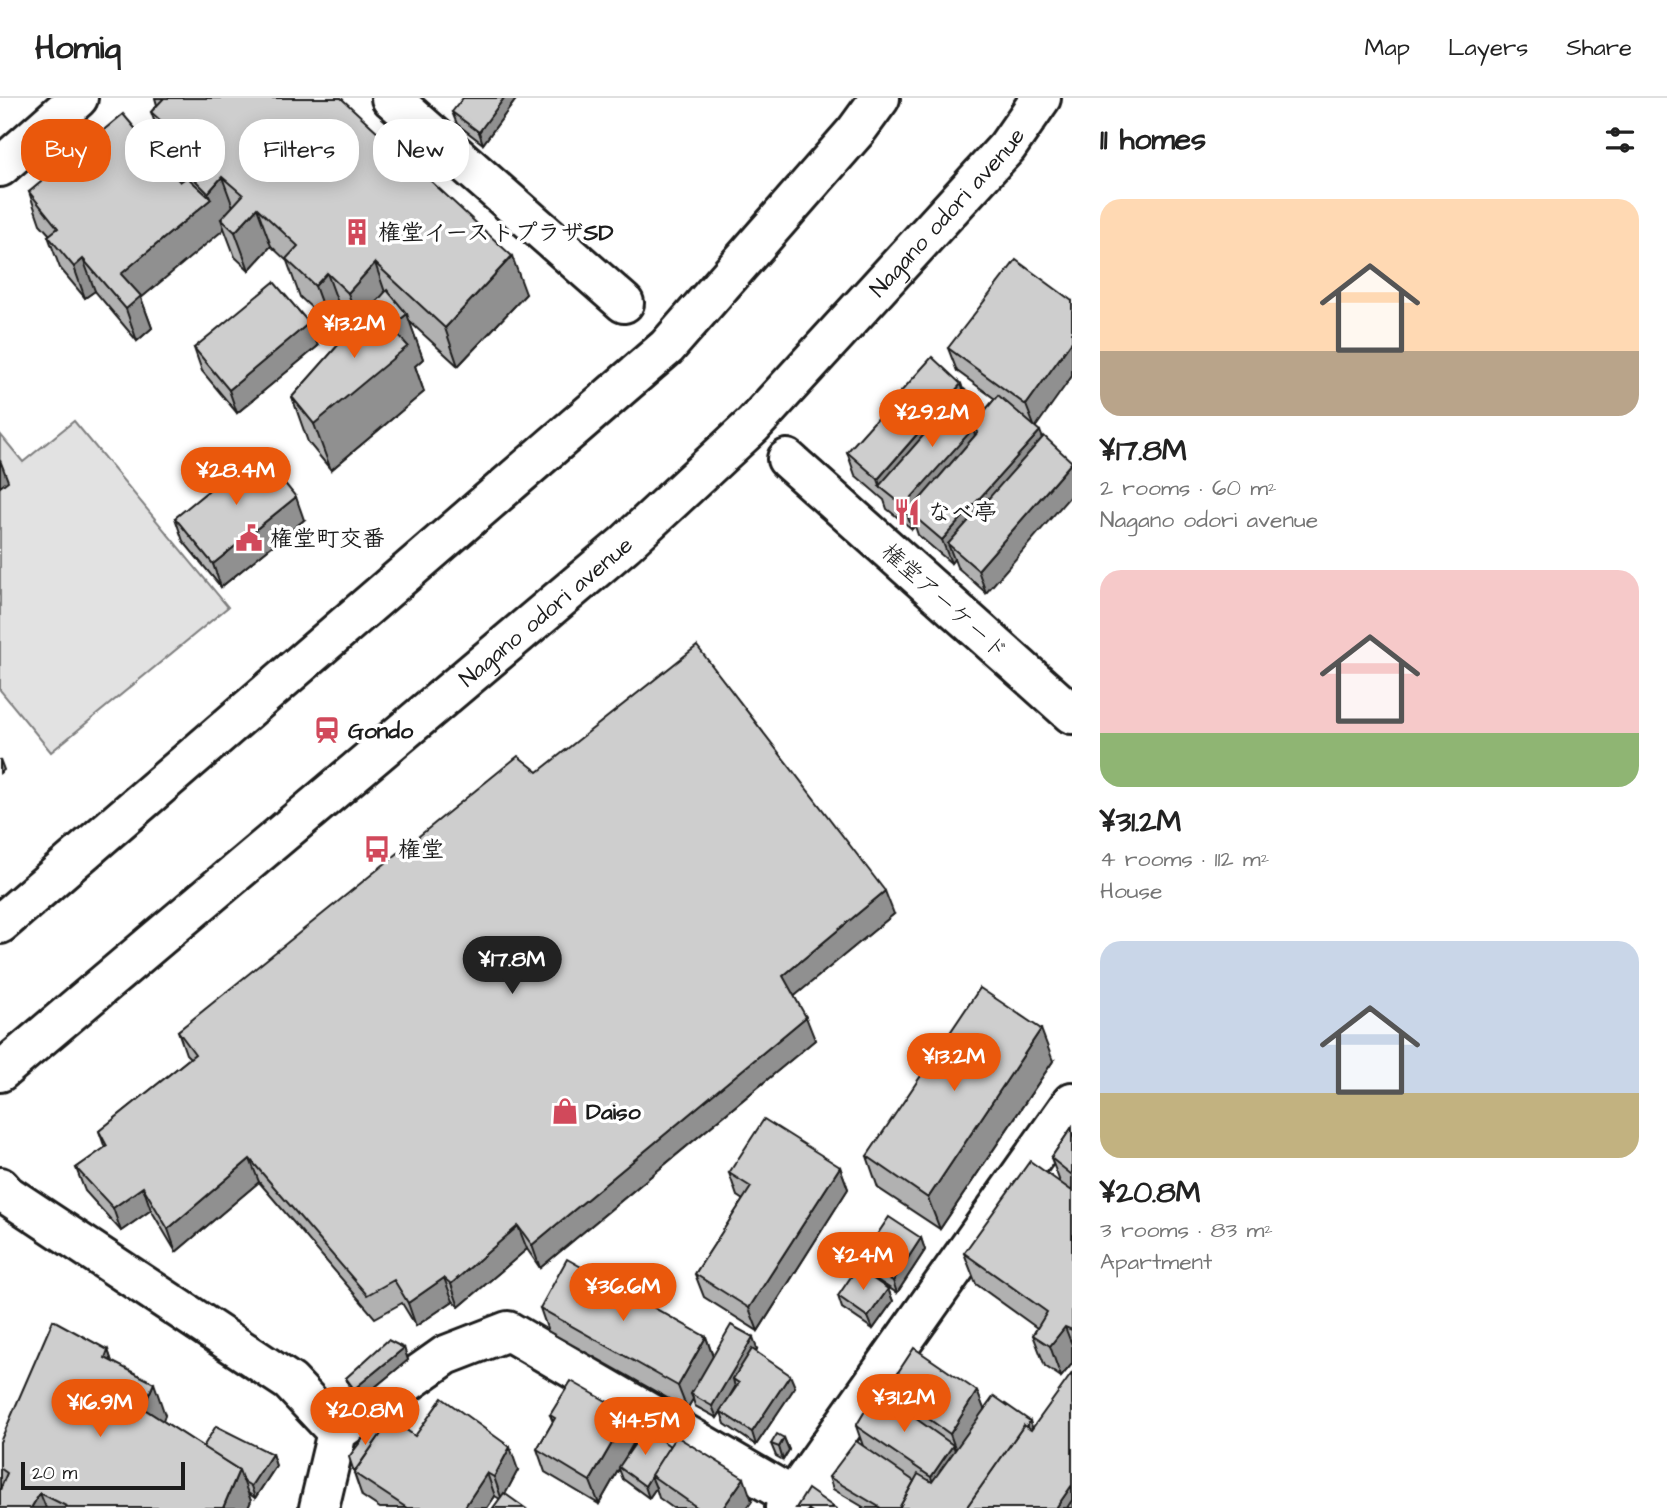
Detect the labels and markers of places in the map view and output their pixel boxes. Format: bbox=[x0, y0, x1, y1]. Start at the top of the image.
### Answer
building icon: 権堂イーストプラザSD bbox=[342, 217, 372, 247]
place label: 権堂イーストプラザSD bbox=[378, 217, 613, 249]
pin: ¥13.2M bbox=[297, 300, 411, 360]
pin: ¥29.2M bbox=[875, 390, 989, 449]
pin: ¥28.4M bbox=[179, 448, 293, 507]
restaurant icon: なべ亭 bbox=[892, 497, 922, 527]
place label: なべ亭 bbox=[928, 497, 997, 529]
public building icon: 権堂町交番 bbox=[234, 523, 264, 553]
place label: 権堂町交番 bbox=[270, 523, 385, 555]
station icon: Gondo bbox=[312, 715, 342, 745]
place label: Gondo bbox=[348, 715, 413, 747]
bus stop icon: 権堂 bbox=[362, 834, 392, 864]
place label: 権堂 bbox=[398, 834, 444, 866]
pin: ¥17.8M bbox=[455, 936, 569, 996]
pin: ¥13.2M bbox=[897, 1034, 1011, 1093]
shop icon: Daiso bbox=[550, 1096, 580, 1126]
place label: Daiso bbox=[586, 1096, 641, 1128]
pin: ¥24M bbox=[822, 1232, 904, 1292]
pin: ¥36.6M bbox=[566, 1264, 680, 1323]
pin: ¥31.2M bbox=[847, 1374, 961, 1434]
pin: ¥16.9M bbox=[43, 1380, 157, 1439]
pin: ¥20.8M bbox=[308, 1388, 422, 1447]
pin: ¥14.5M bbox=[588, 1398, 702, 1457]

